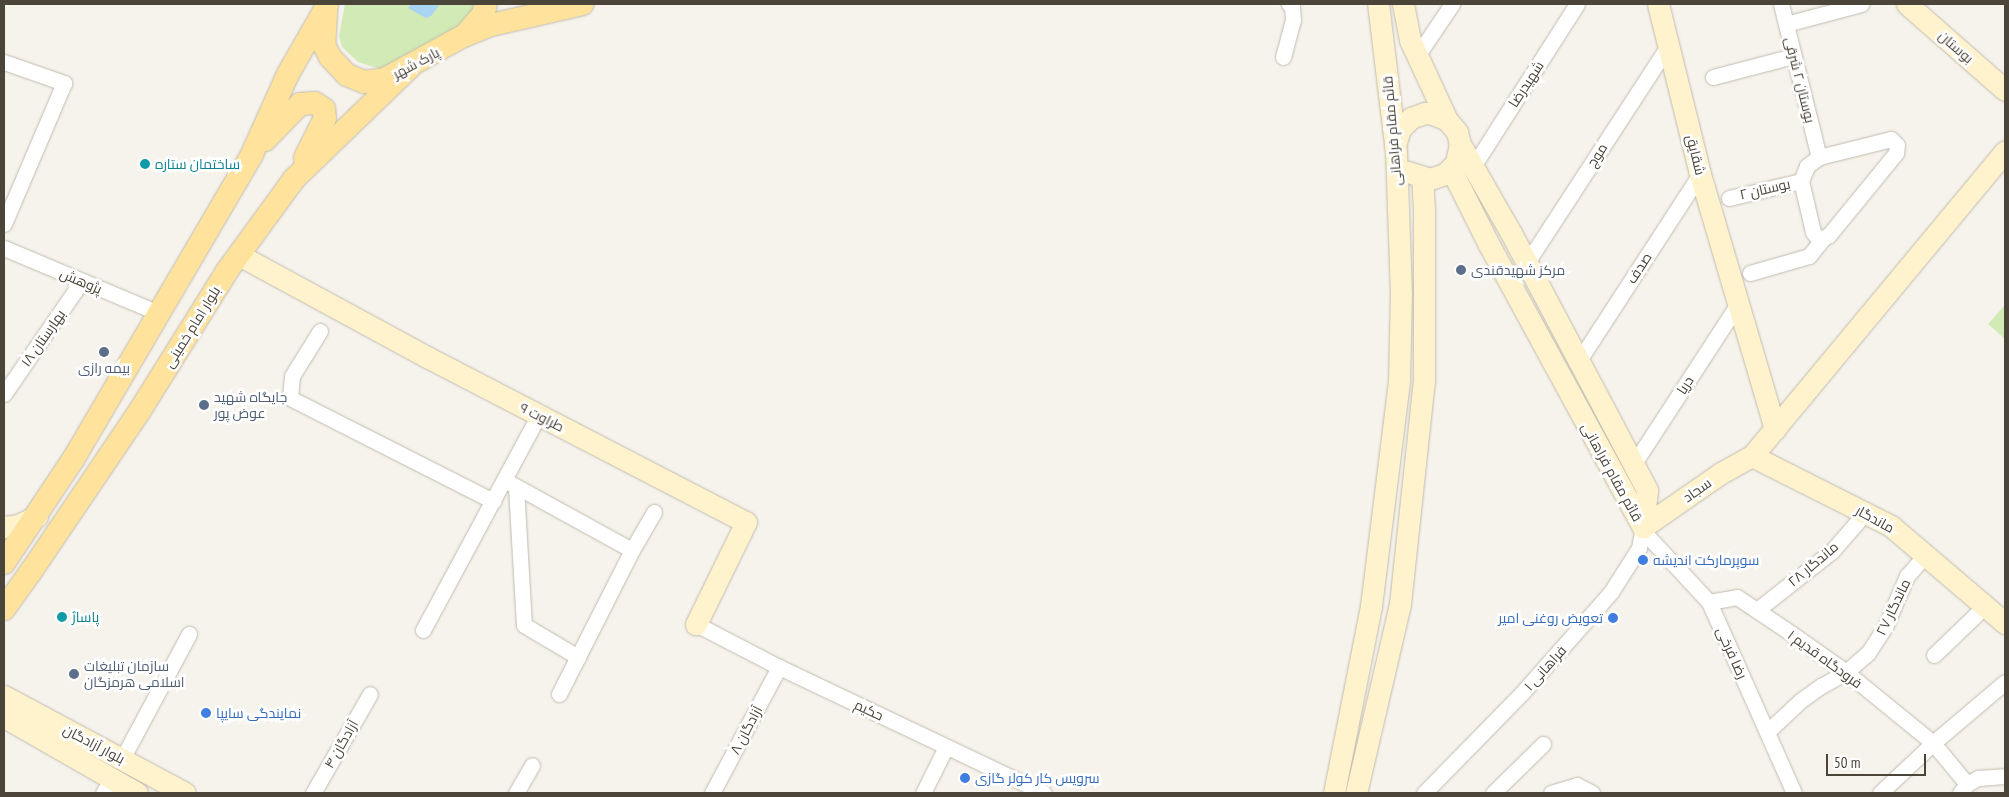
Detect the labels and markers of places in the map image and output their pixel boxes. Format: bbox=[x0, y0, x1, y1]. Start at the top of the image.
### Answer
place label: ساختمان ستاره bbox=[155, 156, 240, 172]
marker: ساختمان ستاره bbox=[139, 158, 151, 170]
place label: مرکز شهیدقندی bbox=[1471, 262, 1565, 278]
marker: مرکز شهیدقندی bbox=[1455, 264, 1467, 276]
marker: بیمه رازی bbox=[98, 346, 110, 358]
place label: بیمه رازی bbox=[78, 360, 130, 376]
place label: جایگاه شهید عوض پور bbox=[214, 389, 287, 422]
marker: جایگاه شهید عوض پور bbox=[198, 399, 210, 411]
place label: سوپرمارکت اندیشه bbox=[1653, 552, 1759, 568]
marker: سوپرمارکت اندیشه bbox=[1637, 554, 1649, 566]
place label: پاساژ bbox=[72, 609, 99, 625]
place label: تعویض روغنی امیر bbox=[1498, 610, 1603, 626]
marker: پاساژ bbox=[56, 611, 68, 623]
marker: تعویض روغنی امیر bbox=[1607, 612, 1619, 624]
place label: سازمان تبلیغات اسلامی هرمزگان bbox=[84, 658, 185, 690]
marker: سازمان تبلیغات اسلامی هرمزگان bbox=[68, 668, 80, 680]
place label: نمایندگی سایپا bbox=[216, 705, 301, 721]
marker: نمایندگی سایپا bbox=[200, 707, 212, 719]
place label: سرویس کار کولر گازی bbox=[975, 770, 1100, 786]
marker: سرویس کار کولر گازی bbox=[959, 772, 971, 784]

